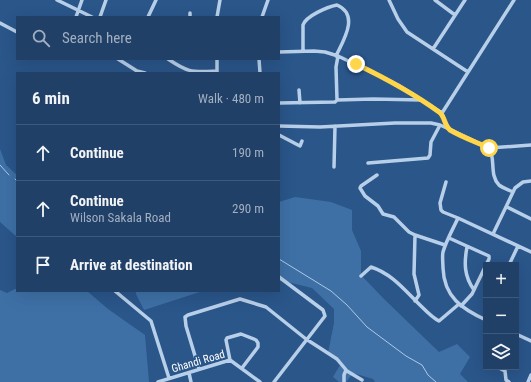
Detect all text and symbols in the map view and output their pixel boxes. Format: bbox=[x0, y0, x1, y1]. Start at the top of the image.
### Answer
search box bbox=[16, 16, 280, 60]
icon: search bbox=[30, 27, 52, 49]
text: Search here bbox=[62, 29, 132, 47]
route end bbox=[347, 55, 365, 73]
text: 6 min bbox=[32, 88, 70, 108]
text: Walk · 480 m bbox=[198, 91, 264, 106]
route start bbox=[480, 139, 498, 157]
icon: ahead bbox=[32, 142, 54, 164]
text: Continue bbox=[70, 144, 124, 162]
text: 190 m bbox=[232, 145, 264, 160]
text: Continue bbox=[70, 192, 124, 210]
icon: ahead bbox=[32, 198, 54, 220]
text: 290 m bbox=[232, 201, 264, 216]
text: Wilson Sakala Road bbox=[70, 210, 171, 225]
icon: arrive bbox=[32, 254, 54, 276]
text: Arrive at destination bbox=[70, 256, 193, 274]
map controls bbox=[483, 262, 519, 370]
button: + bbox=[483, 262, 519, 298]
button: − bbox=[483, 298, 519, 334]
button: layers bbox=[483, 334, 519, 370]
street label: Ghandi Road bbox=[170, 348, 226, 375]

